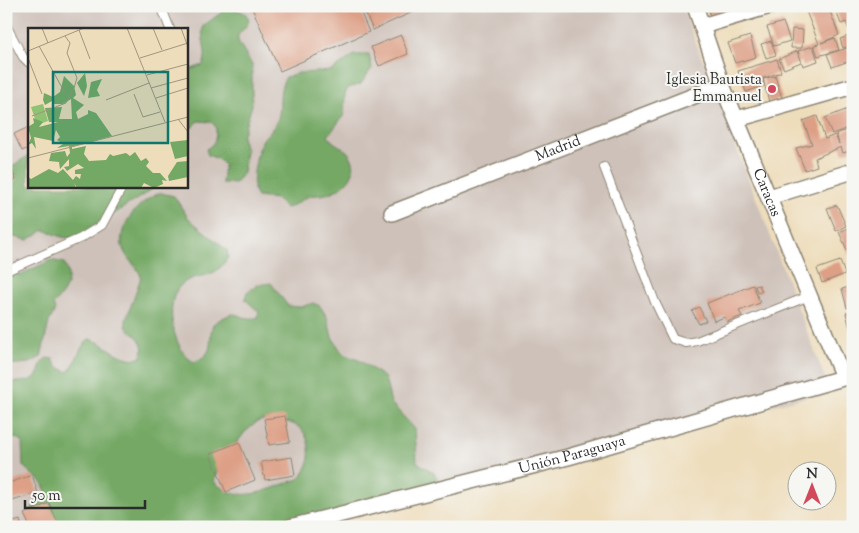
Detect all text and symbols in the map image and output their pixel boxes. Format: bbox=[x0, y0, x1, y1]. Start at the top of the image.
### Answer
inset map bbox=[28, 28, 188, 188]
place label: Iglesia Bautista Emmanuel bbox=[666, 70, 762, 108]
marker: Iglesia Bautista Emmanuel bbox=[766, 83, 778, 95]
street label: Madrid bbox=[532, 130, 584, 167]
street label: Caracas bbox=[747, 165, 786, 220]
street label: Unión Paraguaya bbox=[516, 430, 628, 480]
north arrow bbox=[786, 460, 836, 510]
text: N bbox=[806, 465, 818, 485]
scale bar bbox=[25, 478, 145, 510]
text: 50 m bbox=[31, 486, 61, 507]

